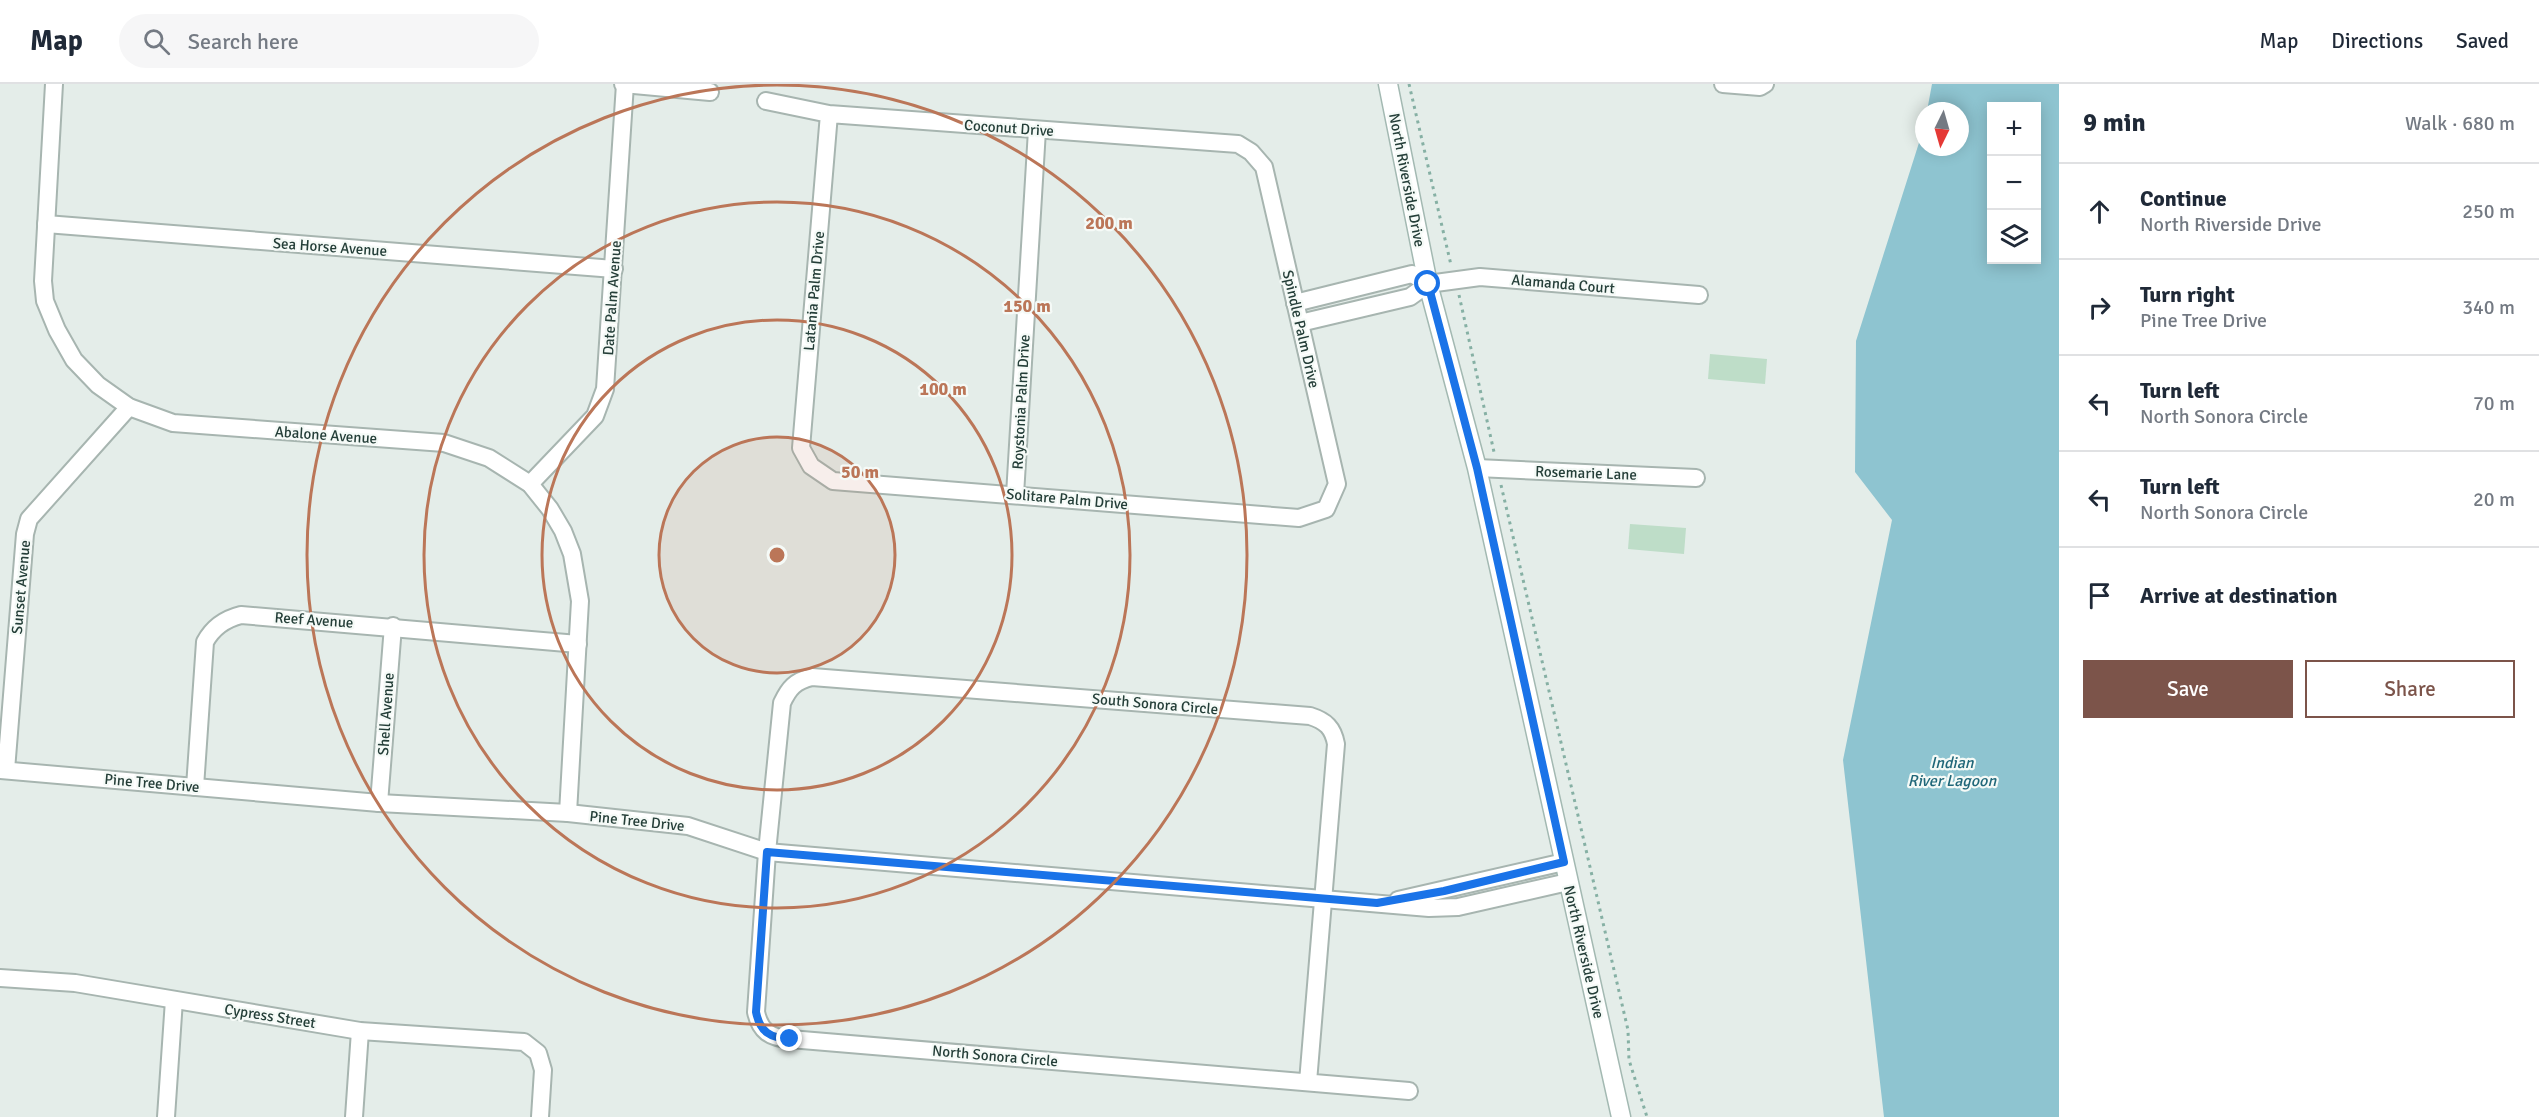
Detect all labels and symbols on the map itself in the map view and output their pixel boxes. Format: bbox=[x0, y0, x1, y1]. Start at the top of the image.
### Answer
north arrow bbox=[1915, 102, 1969, 156]
street label: North Riverside Drive bbox=[1385, 111, 1429, 249]
street label: Coconut Drive bbox=[963, 116, 1055, 140]
text: 200 m bbox=[1085, 212, 1133, 234]
street label: Latania Palm Drive bbox=[800, 230, 828, 352]
street label: Sea Horse Avenue bbox=[272, 234, 388, 260]
street label: Date Palm Avenue bbox=[599, 240, 625, 356]
street label: Spindle Palm Drive bbox=[1279, 268, 1323, 390]
route start bbox=[1414, 270, 1440, 296]
street label: Alamanda Court bbox=[1511, 271, 1615, 297]
text: 150 m bbox=[1003, 295, 1051, 317]
street label: Roystonia Palm Drive bbox=[1008, 334, 1034, 470]
text: 100 m bbox=[919, 378, 967, 400]
street label: Abalone Avenue bbox=[274, 422, 378, 448]
text: 50 m bbox=[841, 461, 879, 483]
street label: Rosemarie Lane bbox=[1535, 462, 1637, 484]
street label: Solitare Palm Drive bbox=[1005, 485, 1129, 513]
street label: Sunset Avenue bbox=[8, 539, 34, 635]
centre of rings bbox=[767, 545, 787, 565]
street label: Reef Avenue bbox=[274, 608, 354, 632]
street label: Shell Avenue bbox=[374, 672, 398, 756]
street label: South Sonora Circle bbox=[1091, 690, 1219, 718]
water label: Indian River Lagoon bbox=[1908, 753, 1997, 791]
street label: Pine Tree Drive bbox=[104, 770, 200, 796]
street label: Pine Tree Drive bbox=[589, 807, 685, 835]
street label: North Riverside Drive bbox=[1560, 884, 1608, 1020]
street label: Cypress Street bbox=[223, 1000, 317, 1032]
route end bbox=[776, 1025, 802, 1051]
street label: North Sonora Circle bbox=[931, 1042, 1059, 1070]

